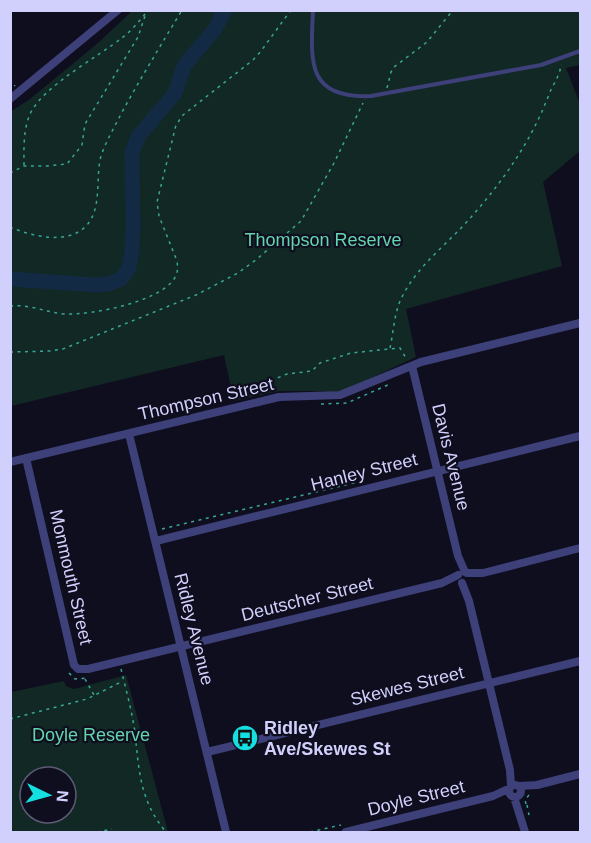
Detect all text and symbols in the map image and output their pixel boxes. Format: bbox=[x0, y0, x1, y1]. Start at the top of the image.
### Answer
park label: Thompson Reserve bbox=[244, 230, 402, 250]
street label: Thompson Street bbox=[136, 374, 276, 424]
street label: Davis Avenue bbox=[428, 401, 474, 513]
street label: Hanley Street bbox=[309, 449, 419, 495]
street label: Monmouth Street bbox=[46, 507, 96, 647]
street label: Ridley Avenue bbox=[170, 571, 218, 687]
street label: Deutscher Street bbox=[239, 573, 375, 625]
street label: Skewes Street bbox=[348, 662, 466, 710]
place label: Ridley Ave/Skewes St bbox=[264, 718, 390, 759]
bus stop icon: Ridley Ave/Skewes St bbox=[230, 723, 260, 753]
park label: Doyle Reserve bbox=[32, 725, 150, 745]
north arrow bbox=[18, 765, 78, 825]
street label: Doyle Street bbox=[366, 776, 466, 820]
text: N bbox=[53, 790, 71, 803]

